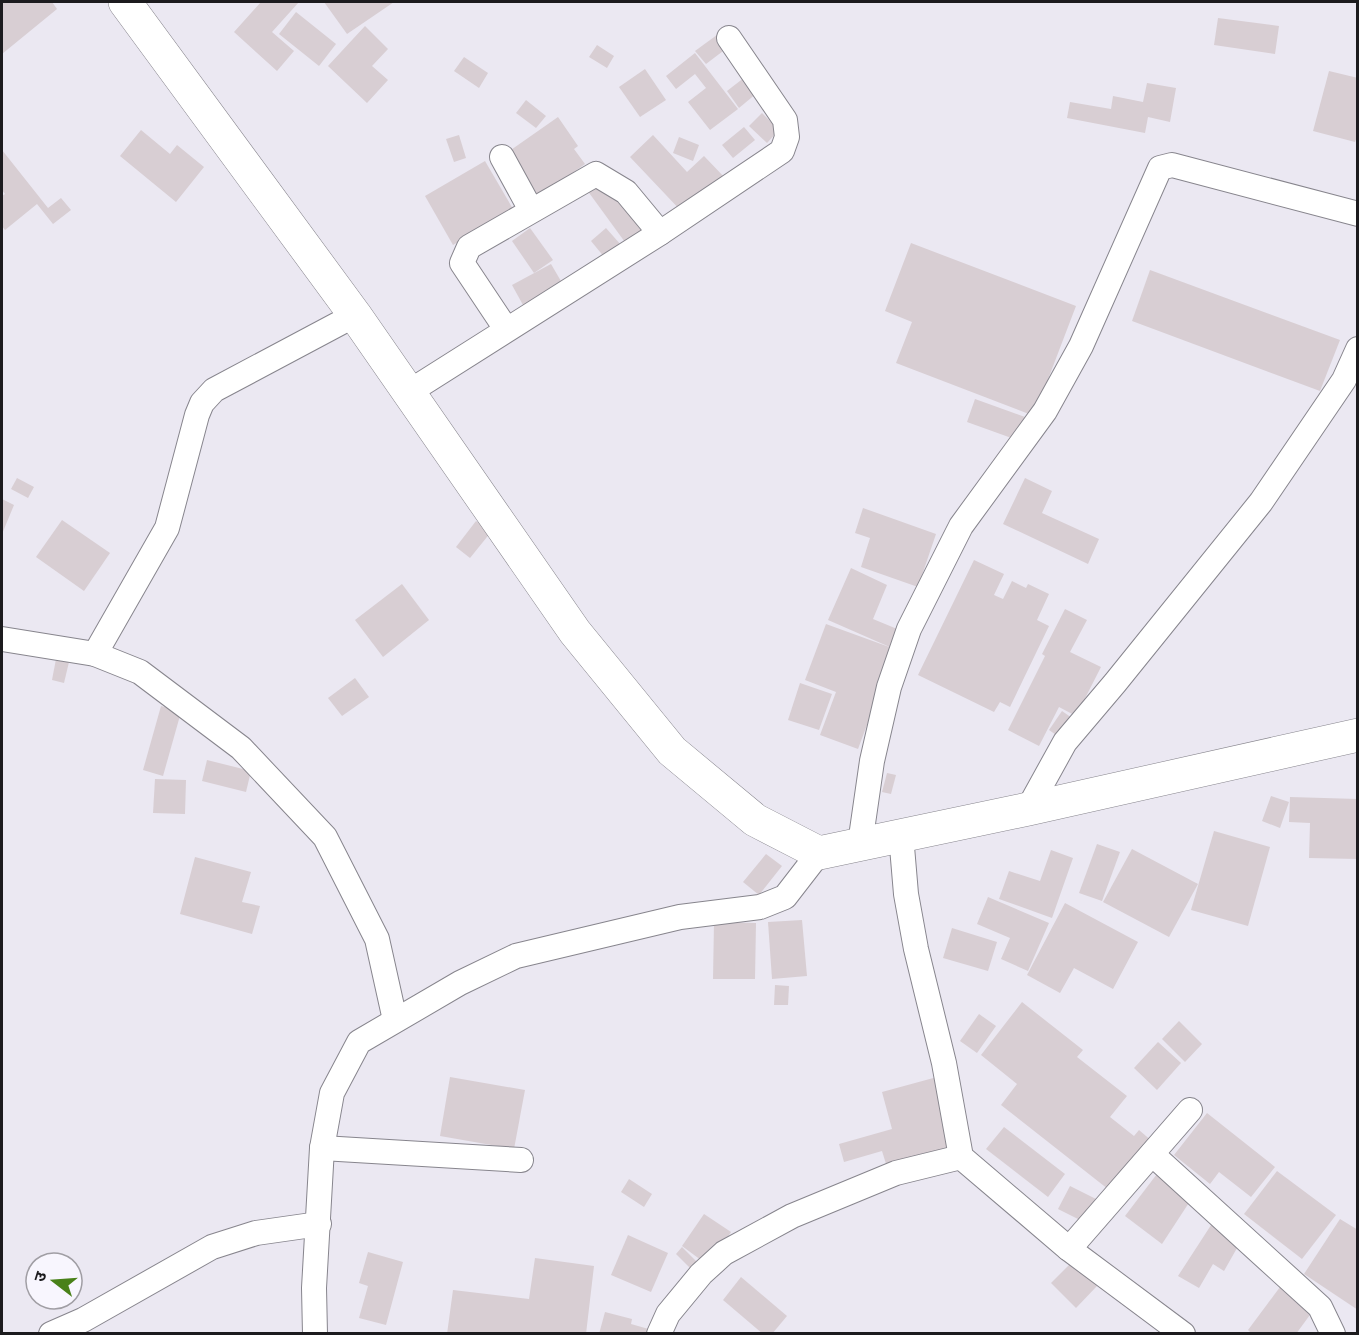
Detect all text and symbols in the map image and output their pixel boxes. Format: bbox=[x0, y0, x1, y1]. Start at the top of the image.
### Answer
north arrow bbox=[24, 1251, 84, 1311]
text: उ bbox=[28, 1268, 52, 1284]

